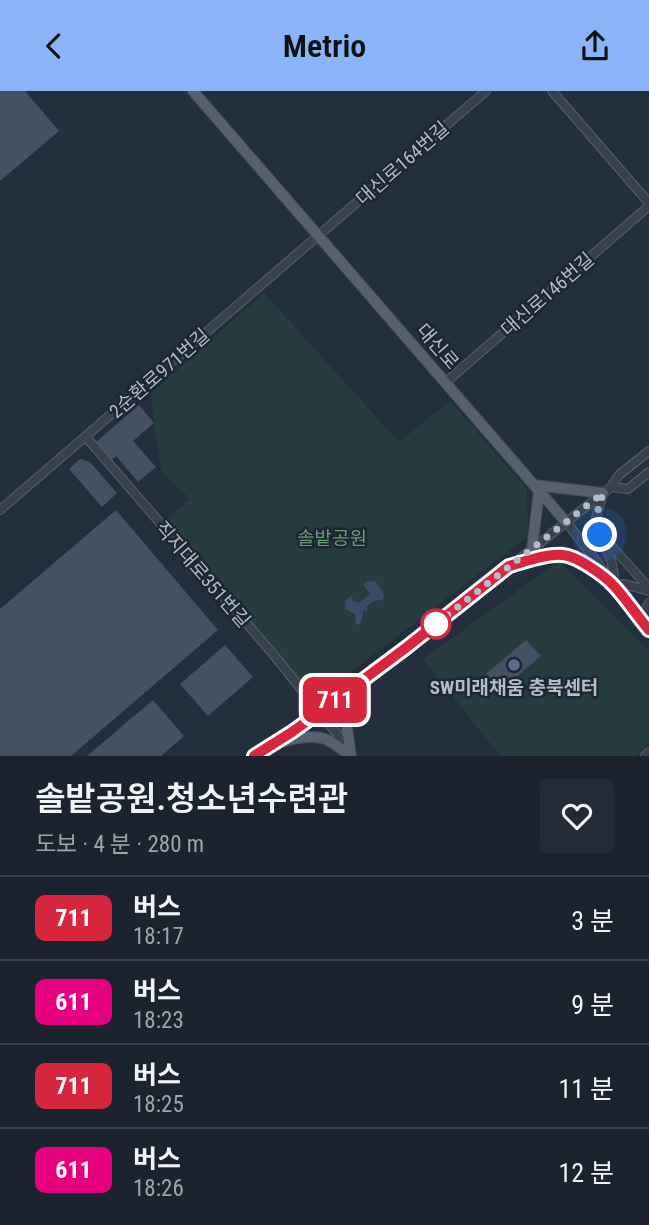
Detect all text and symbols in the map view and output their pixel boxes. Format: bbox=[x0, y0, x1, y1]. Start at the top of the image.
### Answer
icon: back bbox=[35, 27, 73, 65]
text: Metrio bbox=[283, 27, 366, 65]
icon: share bbox=[576, 27, 614, 65]
street label: 대신로164번길 bbox=[351, 117, 453, 210]
street label: 대신로146번길 bbox=[496, 248, 598, 341]
street label: 대신로 bbox=[412, 319, 464, 374]
street label: 2순환로971번길 bbox=[105, 324, 214, 423]
street label: 직지대로351번길 bbox=[150, 517, 255, 632]
your location bbox=[582, 517, 617, 552]
park label: 솔밭공원 bbox=[297, 527, 367, 550]
unlabelled marker bbox=[421, 609, 451, 639]
marker: SW미래채움 충북센터 bbox=[506, 657, 522, 673]
place label: SW미래채움 충북센터 bbox=[430, 676, 598, 699]
line badge: 711 bbox=[295, 677, 375, 723]
text: 711 bbox=[317, 686, 353, 714]
text: 솔밭공원.청소년수련관 bbox=[35, 779, 348, 818]
button: heart bbox=[540, 779, 614, 853]
text: 도보 · 4 분 · 280 m bbox=[35, 831, 204, 858]
text: 버스 bbox=[133, 892, 181, 922]
text: 711 bbox=[55, 904, 92, 932]
text: 3 분 bbox=[571, 906, 614, 936]
text: 18:17 bbox=[133, 923, 184, 950]
text: 버스 bbox=[133, 976, 181, 1006]
text: 611 bbox=[55, 988, 92, 1016]
text: 9 분 bbox=[571, 990, 614, 1020]
text: 18:23 bbox=[133, 1007, 184, 1034]
text: 버스 bbox=[133, 1060, 181, 1090]
text: 711 bbox=[55, 1072, 92, 1100]
text: 11 분 bbox=[558, 1074, 614, 1104]
text: 18:25 bbox=[133, 1091, 184, 1118]
text: 버스 bbox=[133, 1144, 181, 1174]
text: 611 bbox=[55, 1156, 92, 1184]
text: 12 분 bbox=[558, 1158, 614, 1188]
text: 18:26 bbox=[133, 1175, 184, 1202]

